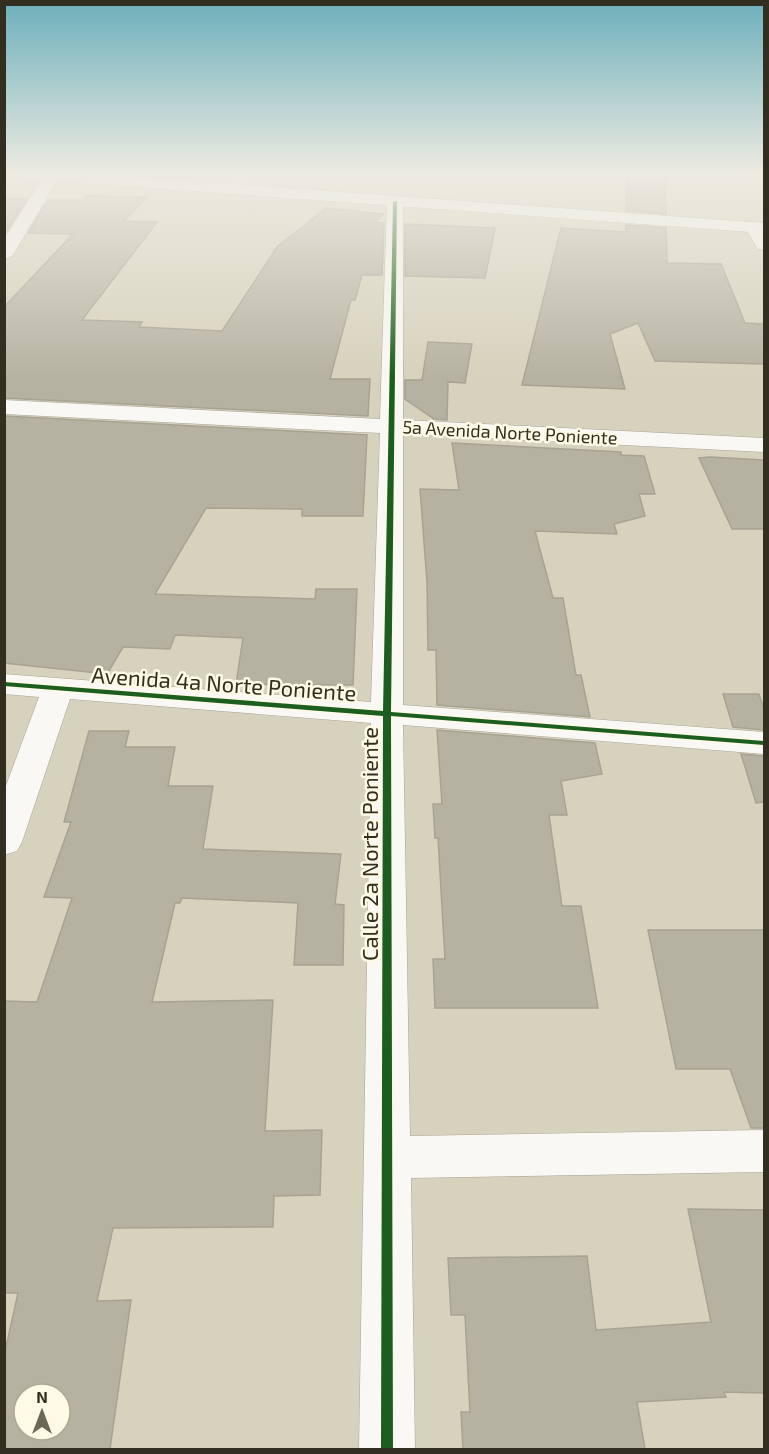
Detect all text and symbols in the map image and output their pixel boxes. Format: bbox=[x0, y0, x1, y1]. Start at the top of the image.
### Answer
street label: 5a Avenida Norte Poniente bbox=[402, 415, 618, 449]
street label: Avenida 4a Norte Poniente bbox=[91, 661, 357, 705]
street label: Calle 2a Norte Poniente bbox=[356, 727, 382, 961]
north arrow bbox=[12, 1382, 72, 1442]
text: N bbox=[36, 1387, 48, 1406]

